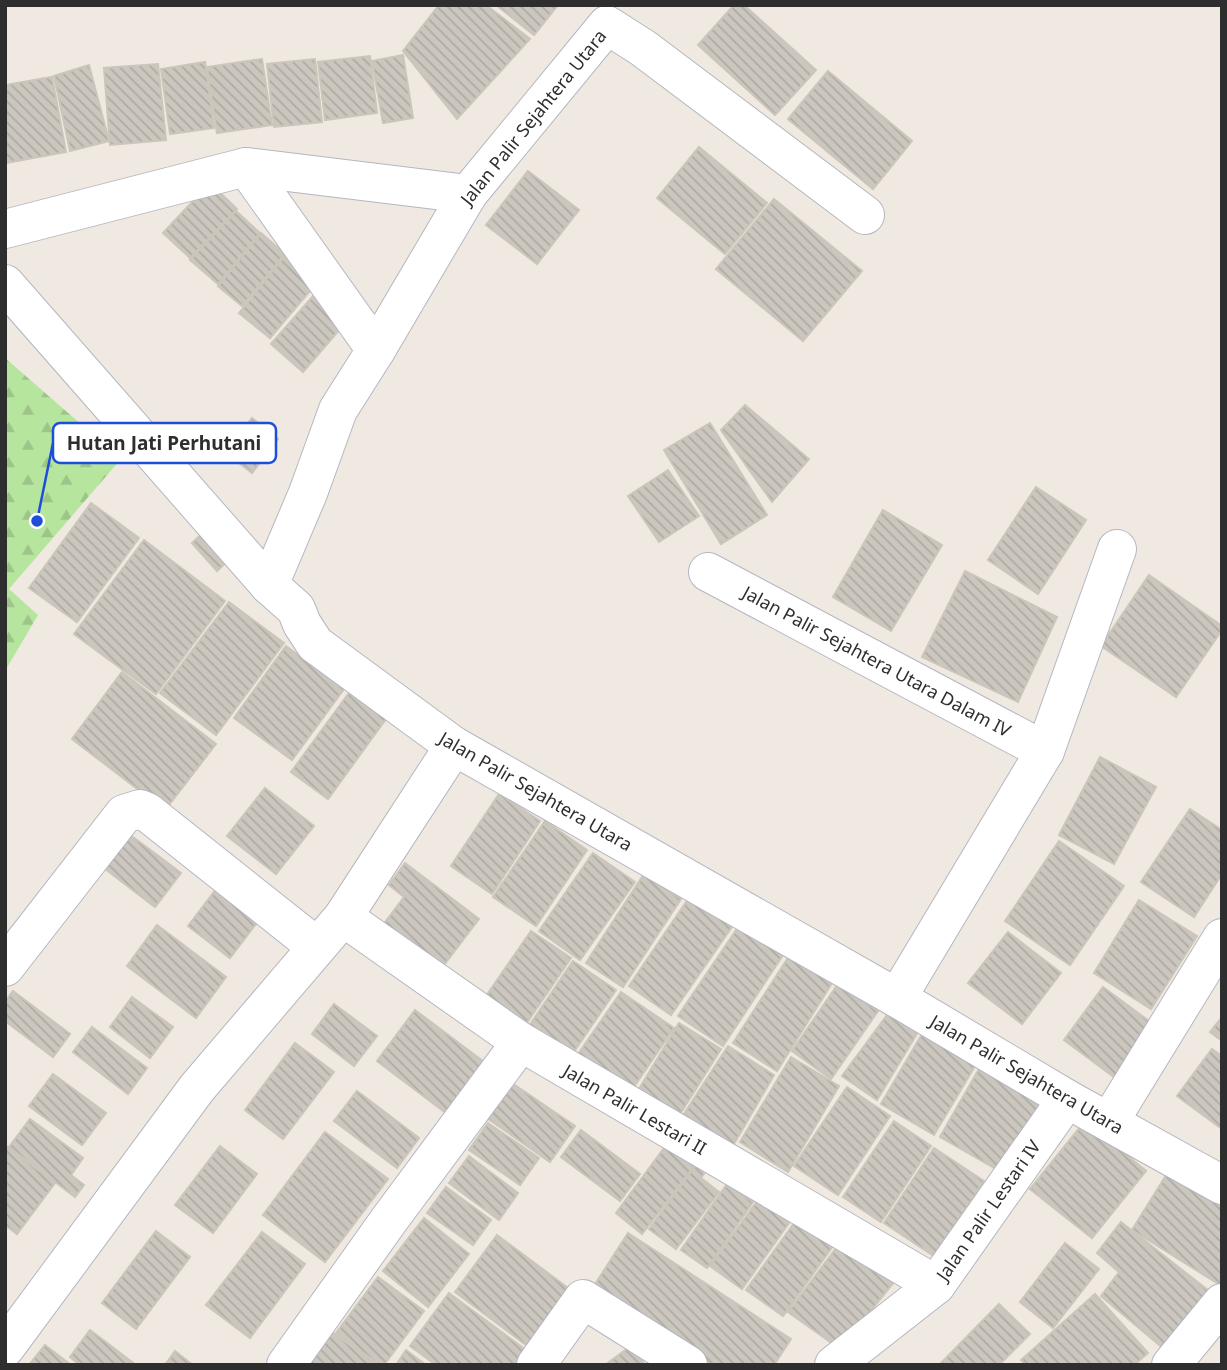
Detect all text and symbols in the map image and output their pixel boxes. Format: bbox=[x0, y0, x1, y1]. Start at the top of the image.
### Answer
street label: Jalan Palir Sejahtera Utara bbox=[453, 24, 611, 211]
callout: Hutan Jati Perhutani bbox=[53, 423, 276, 463]
text: Hutan Jati Perhutani bbox=[67, 430, 261, 456]
street label: Jalan Palir Sejahtera Utara Dalam IV bbox=[737, 579, 1015, 742]
street label: Jalan Palir Sejahtera Utara bbox=[433, 725, 637, 856]
street label: Jalan Palir Sejahtera Utara bbox=[924, 1008, 1128, 1139]
street label: Jalan Palir Lestari II bbox=[557, 1057, 711, 1160]
street label: Jalan Palir Lestari IV bbox=[929, 1135, 1046, 1287]

